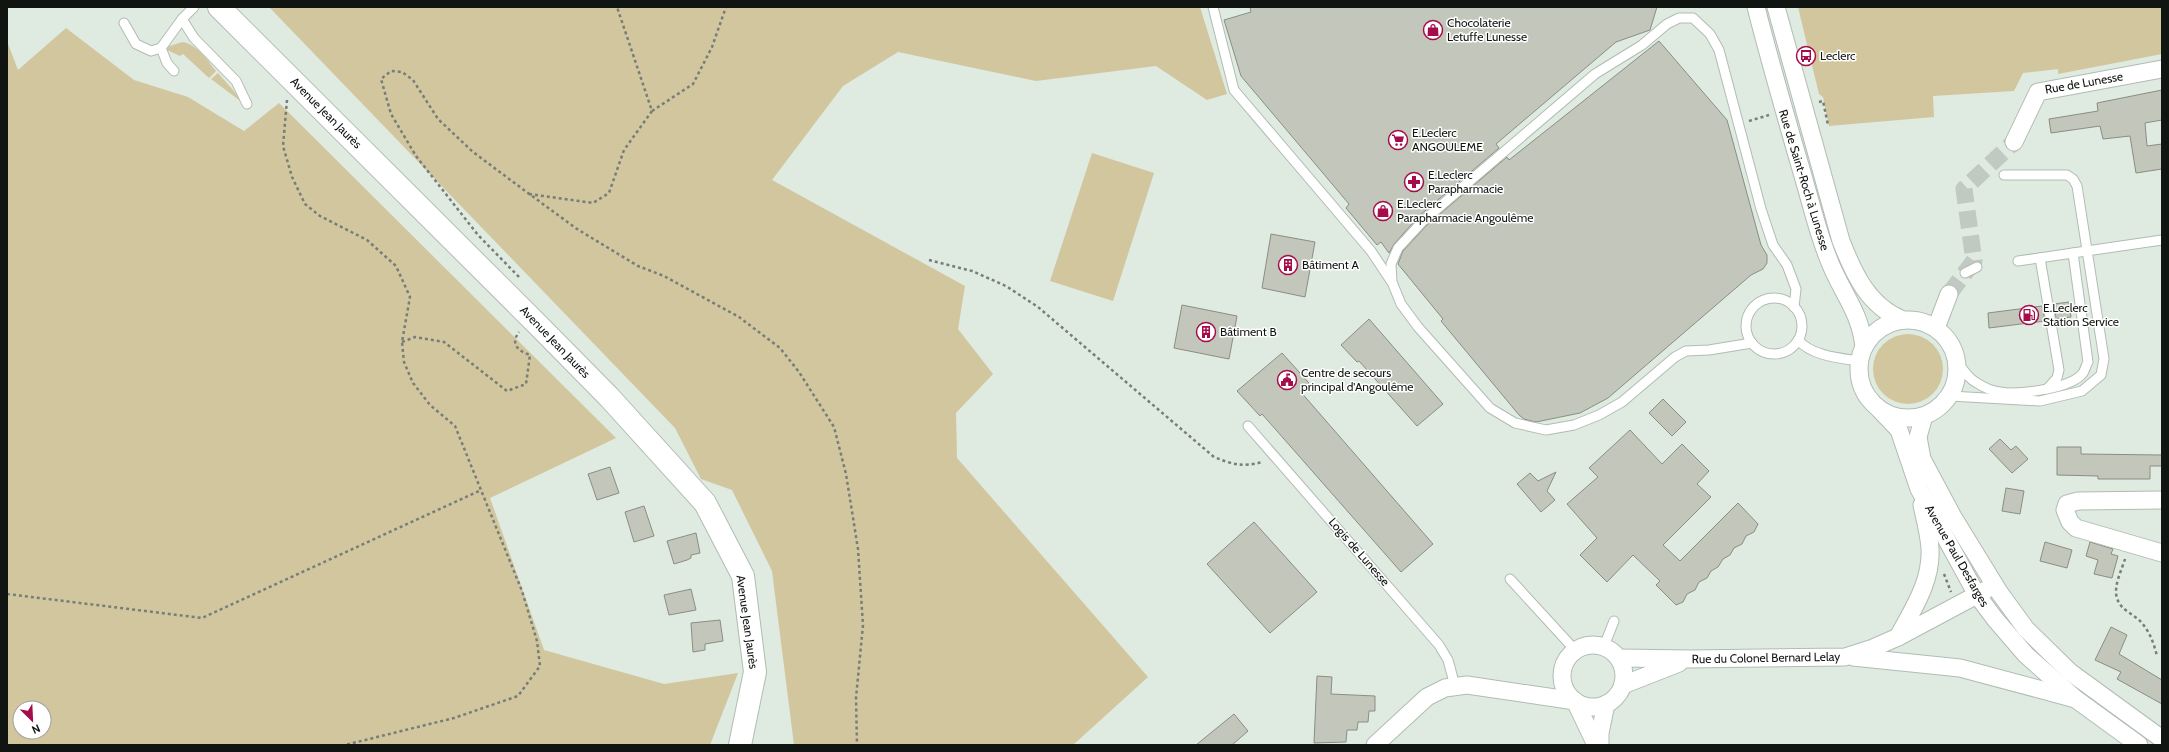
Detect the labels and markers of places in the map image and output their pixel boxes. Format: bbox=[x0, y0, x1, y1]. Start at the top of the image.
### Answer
place label: Chocolaterie Letuffe Lunesse bbox=[1447, 15, 1527, 44]
shop icon: Chocolaterie Letuffe Lunesse bbox=[1422, 19, 1444, 41]
bus stop icon: Leclerc bbox=[1795, 45, 1817, 67]
place label: Leclerc bbox=[1820, 48, 1856, 63]
place label: E.Leclerc ANGOULEME bbox=[1412, 125, 1483, 154]
supermarket icon: E.Leclerc ANGOULEME bbox=[1387, 129, 1409, 151]
place label: E.Leclerc Parapharmacie bbox=[1428, 167, 1503, 196]
pharmacy icon: E.Leclerc Parapharmacie bbox=[1403, 171, 1425, 193]
place label: E.Leclerc Parapharmacie Angoulême bbox=[1397, 196, 1533, 225]
shop icon: E.Leclerc Parapharmacie Angoulême bbox=[1372, 200, 1394, 222]
building icon: Bâtiment A bbox=[1277, 254, 1299, 276]
place label: Bâtiment A bbox=[1302, 257, 1359, 272]
place label: E.Leclerc Station Service bbox=[2043, 300, 2119, 329]
fuel station icon: E.Leclerc Station Service bbox=[2018, 304, 2040, 326]
building icon: Bâtiment B bbox=[1195, 321, 1217, 343]
place label: Bâtiment B bbox=[1220, 324, 1277, 339]
place label: Centre de secours principal d'Angoulême bbox=[1301, 365, 1413, 394]
public building icon: Centre de secours principal d'Angoulême bbox=[1276, 369, 1298, 391]

